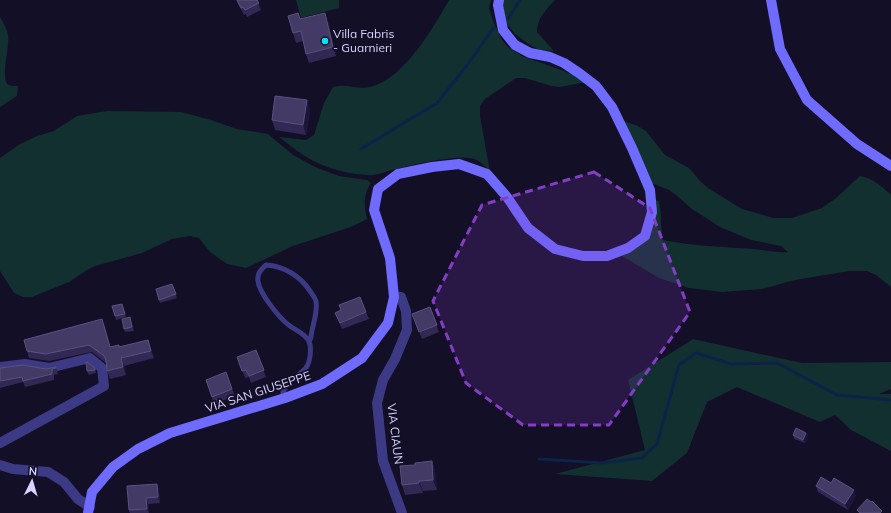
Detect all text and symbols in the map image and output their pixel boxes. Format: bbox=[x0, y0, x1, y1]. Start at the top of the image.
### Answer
place label: Villa Fabris - Guarnieri bbox=[333, 26, 394, 55]
marker: Villa Fabris - Guarnieri bbox=[320, 36, 330, 46]
street label: VIA SAN GIUSEPPE bbox=[203, 367, 312, 416]
street label: VIA CIAUN bbox=[384, 403, 407, 465]
north arrow bbox=[12, 461, 52, 501]
text: N bbox=[28, 464, 38, 478]

